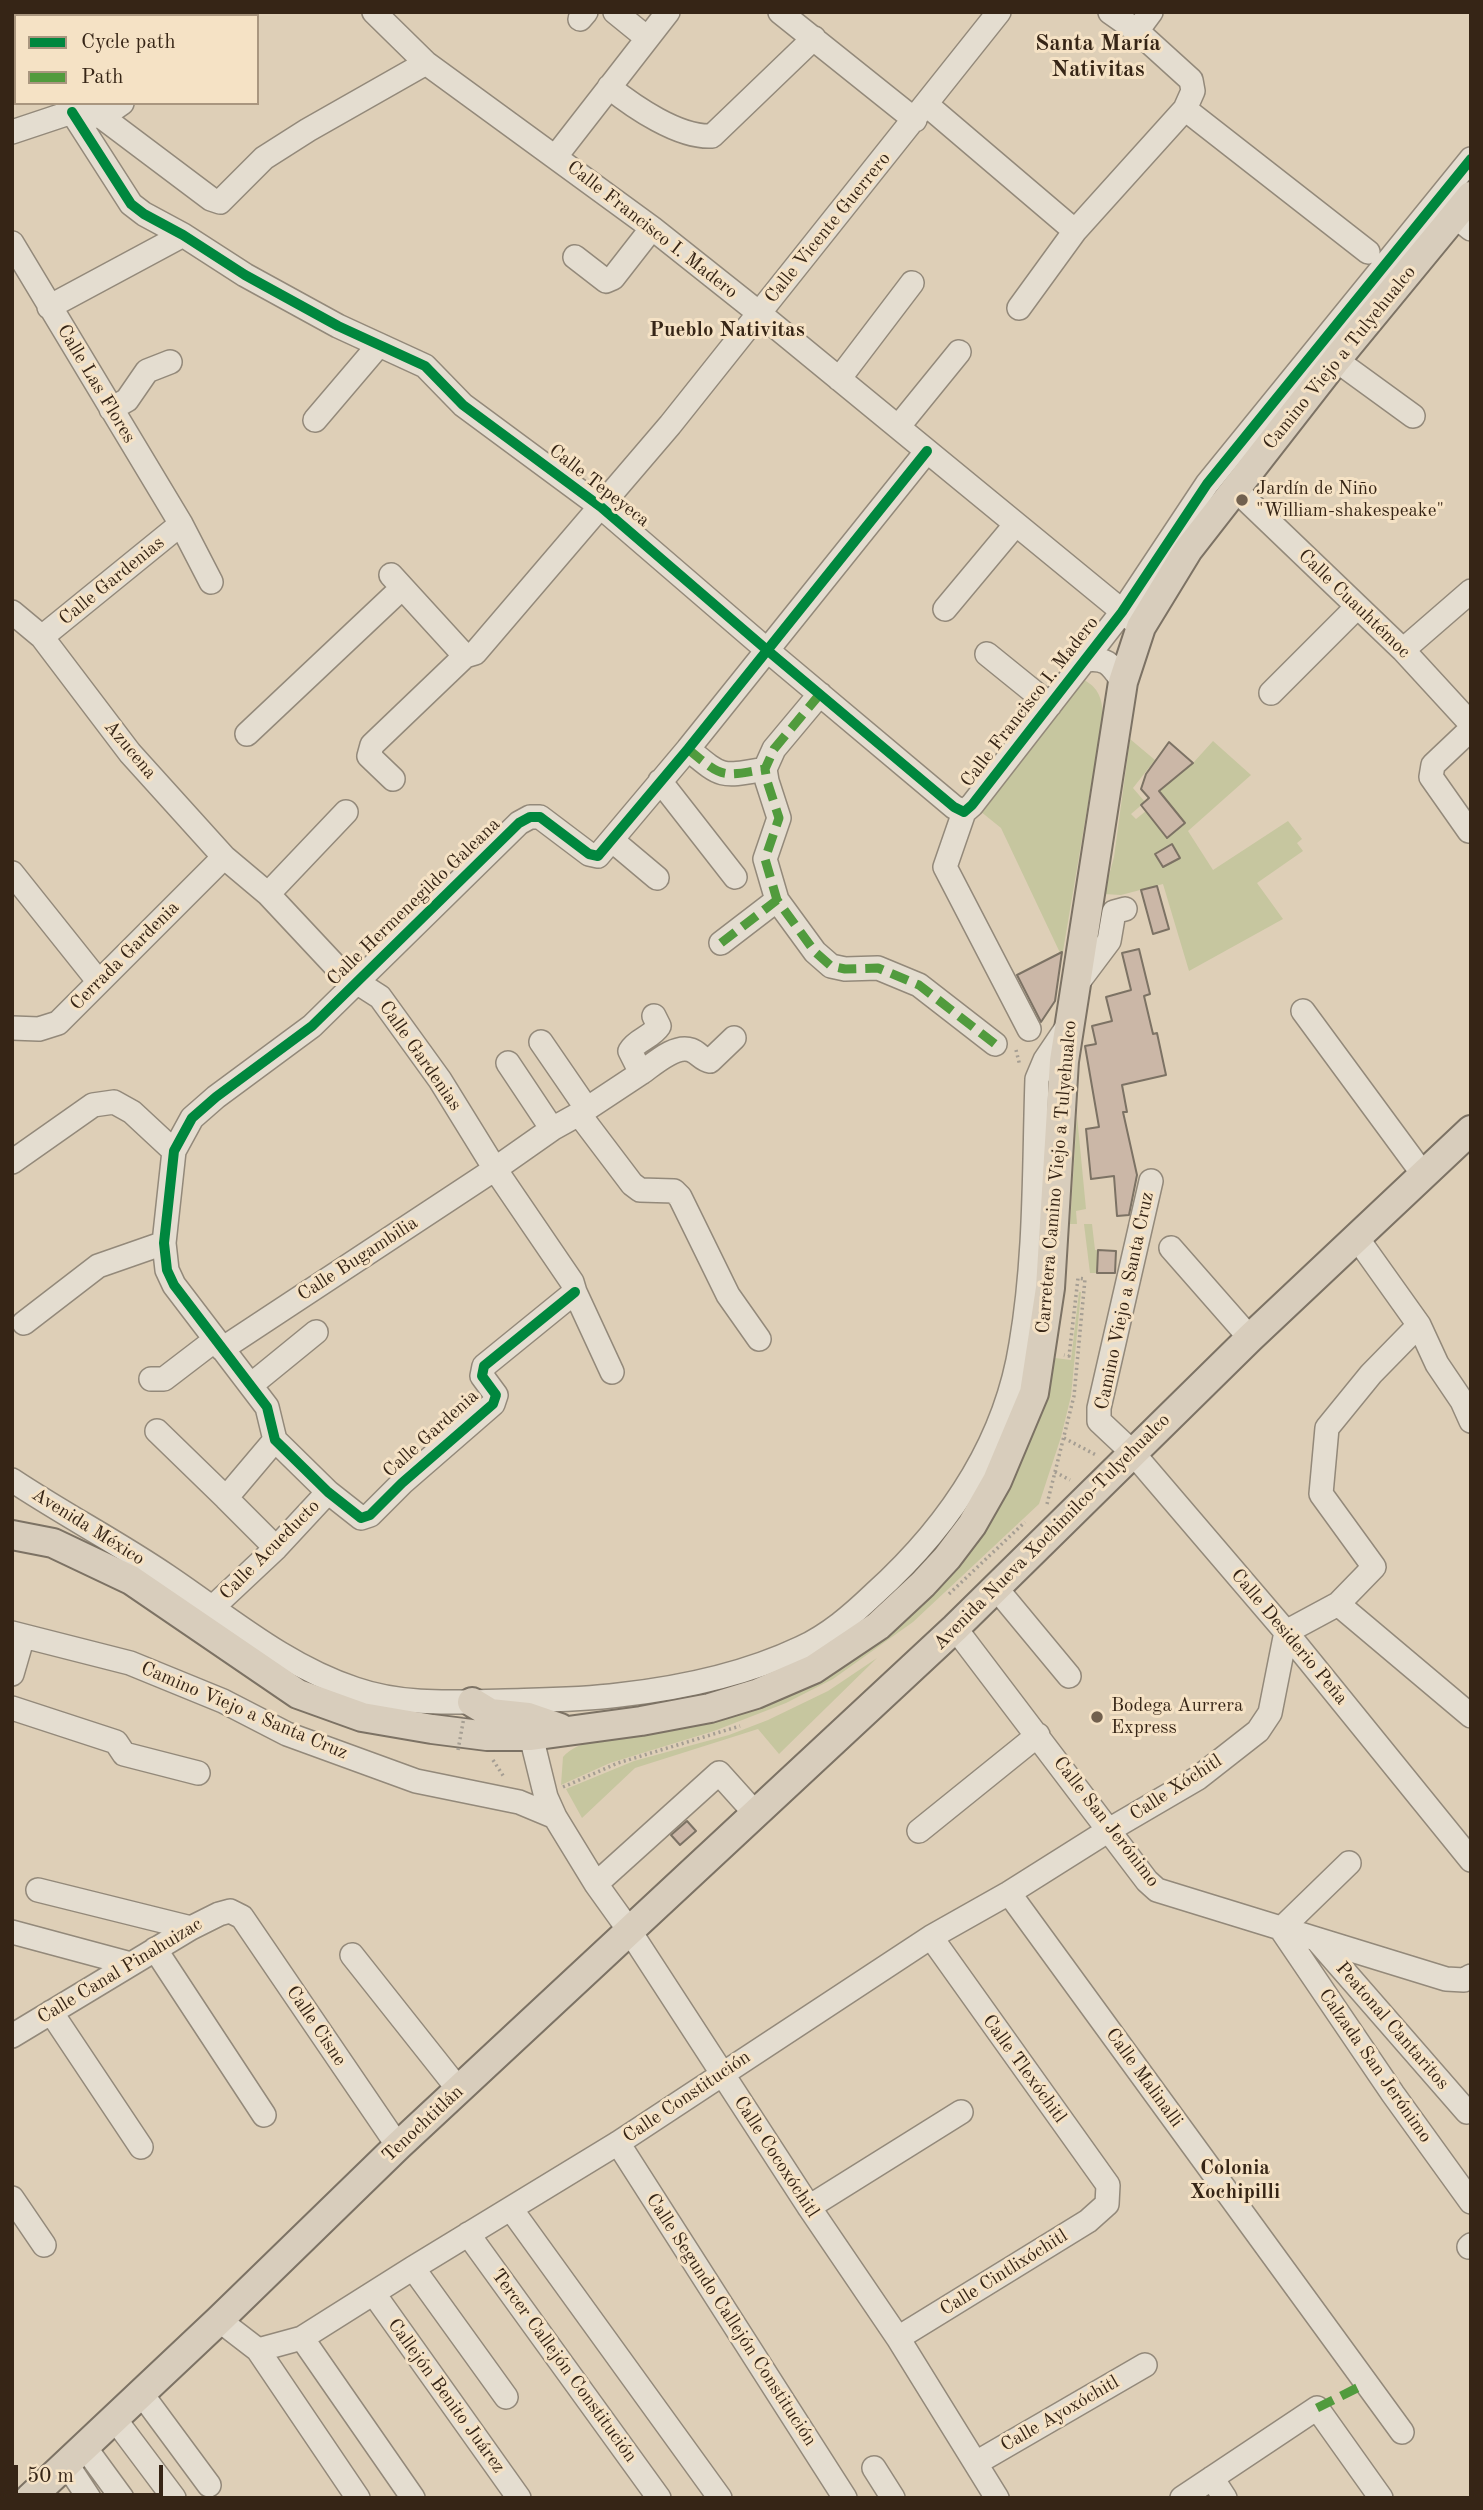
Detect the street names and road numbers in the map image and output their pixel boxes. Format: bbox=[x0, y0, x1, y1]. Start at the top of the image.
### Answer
street label: Calle Vicente Guerrero bbox=[760, 148, 896, 308]
street label: Calle Francisco I. Madero bbox=[562, 156, 742, 304]
street label: Camino Viejo a Tulyehualco bbox=[1259, 261, 1421, 455]
street label: Calle Las Flores bbox=[52, 321, 140, 447]
street label: Calle Tepeyeca bbox=[544, 440, 654, 532]
street label: Calle Gardenias bbox=[55, 532, 169, 630]
street label: Calle Cuauhtémoc bbox=[1293, 545, 1415, 663]
street label: Calle Francisco I. Madero bbox=[956, 612, 1104, 792]
street label: Azucena bbox=[99, 716, 161, 784]
street label: Calle Hermenegildo Galeana bbox=[323, 813, 505, 991]
street label: Cerrada Gardenia bbox=[66, 897, 184, 1015]
street label: Calle Gardenias bbox=[374, 997, 466, 1115]
street label: Carretera Camino Viejo a Tulyehualco bbox=[1032, 1019, 1082, 1335]
street label: Camino Viejo a Santa Cruz bbox=[1091, 1190, 1159, 1412]
street label: Calle Bugambilia bbox=[294, 1212, 422, 1306]
street label: Calle Gardenia bbox=[379, 1385, 483, 1483]
street label: Avenida Nueva Xochimilco-Tulyehualco bbox=[929, 1409, 1175, 1655]
street label: Avenida México bbox=[27, 1483, 149, 1571]
street label: Calle Acueducto bbox=[215, 1495, 325, 1605]
street label: Calle Desiderio Peña bbox=[1226, 1565, 1352, 1709]
street label: Camino Viejo a Santa Cruz bbox=[137, 1657, 351, 1765]
street label: Calle Xóchitl bbox=[1126, 1750, 1226, 1826]
street label: Calle San Jerónimo bbox=[1048, 1752, 1164, 1892]
street label: Calle Canal Pinahuizac bbox=[34, 1913, 206, 2029]
street label: Peatonal Cantaritos bbox=[1330, 1957, 1454, 2095]
street label: Calle Cisne bbox=[281, 1982, 351, 2070]
street label: Calzada San Jerónimo bbox=[1313, 1985, 1437, 2147]
street label: Calle Tlexóchitl bbox=[977, 2010, 1071, 2128]
street label: Calle Malinalli bbox=[1100, 2024, 1188, 2132]
street label: Calle Constitución bbox=[619, 2046, 755, 2148]
street label: Tenochtitlán bbox=[378, 2081, 468, 2167]
street label: Calle Cocoxóchitl bbox=[728, 2092, 824, 2222]
street label: Calle Segundo Callejón Constitución bbox=[641, 2189, 821, 2451]
street label: Calle Cintlixóchitl bbox=[936, 2225, 1072, 2321]
street label: Tercer Callejón Constitución bbox=[486, 2265, 642, 2467]
street label: Callejón Benito Juárez bbox=[382, 2314, 510, 2478]
street label: Calle Ayoxóchitl bbox=[997, 2371, 1123, 2457]

